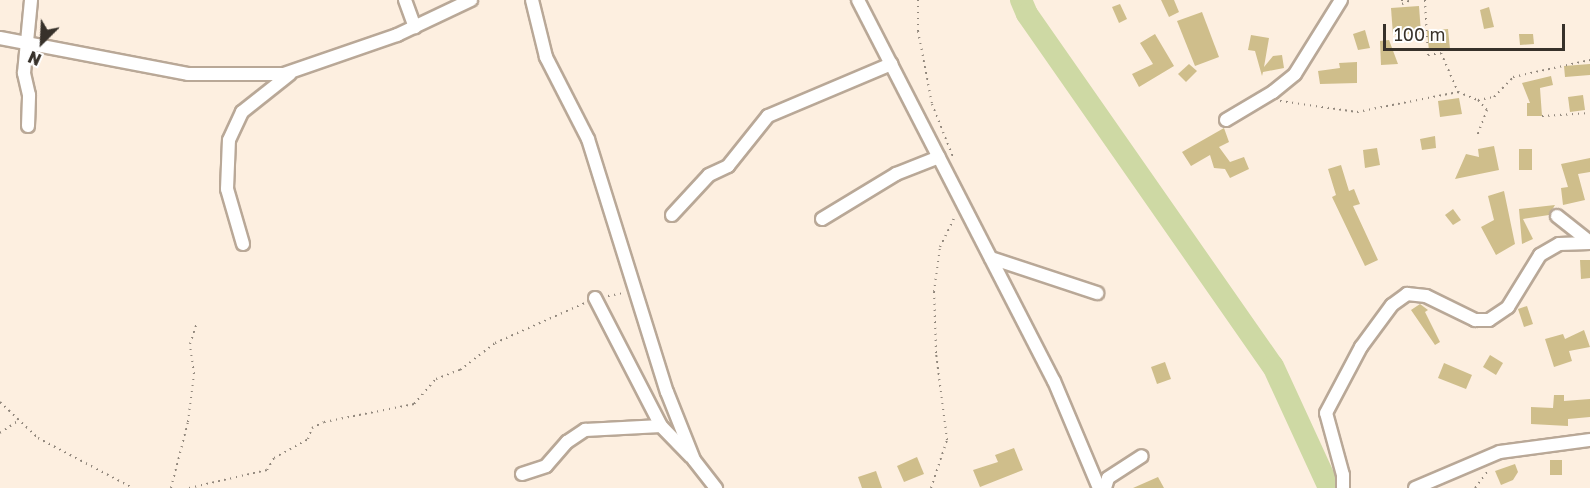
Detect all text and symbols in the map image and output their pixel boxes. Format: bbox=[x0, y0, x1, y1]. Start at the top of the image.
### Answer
north arrow bbox=[12, 12, 72, 72]
scale bar bbox=[1386, 12, 1568, 50]
text: 100 m bbox=[1394, 23, 1445, 45]
text: N bbox=[25, 47, 44, 70]

